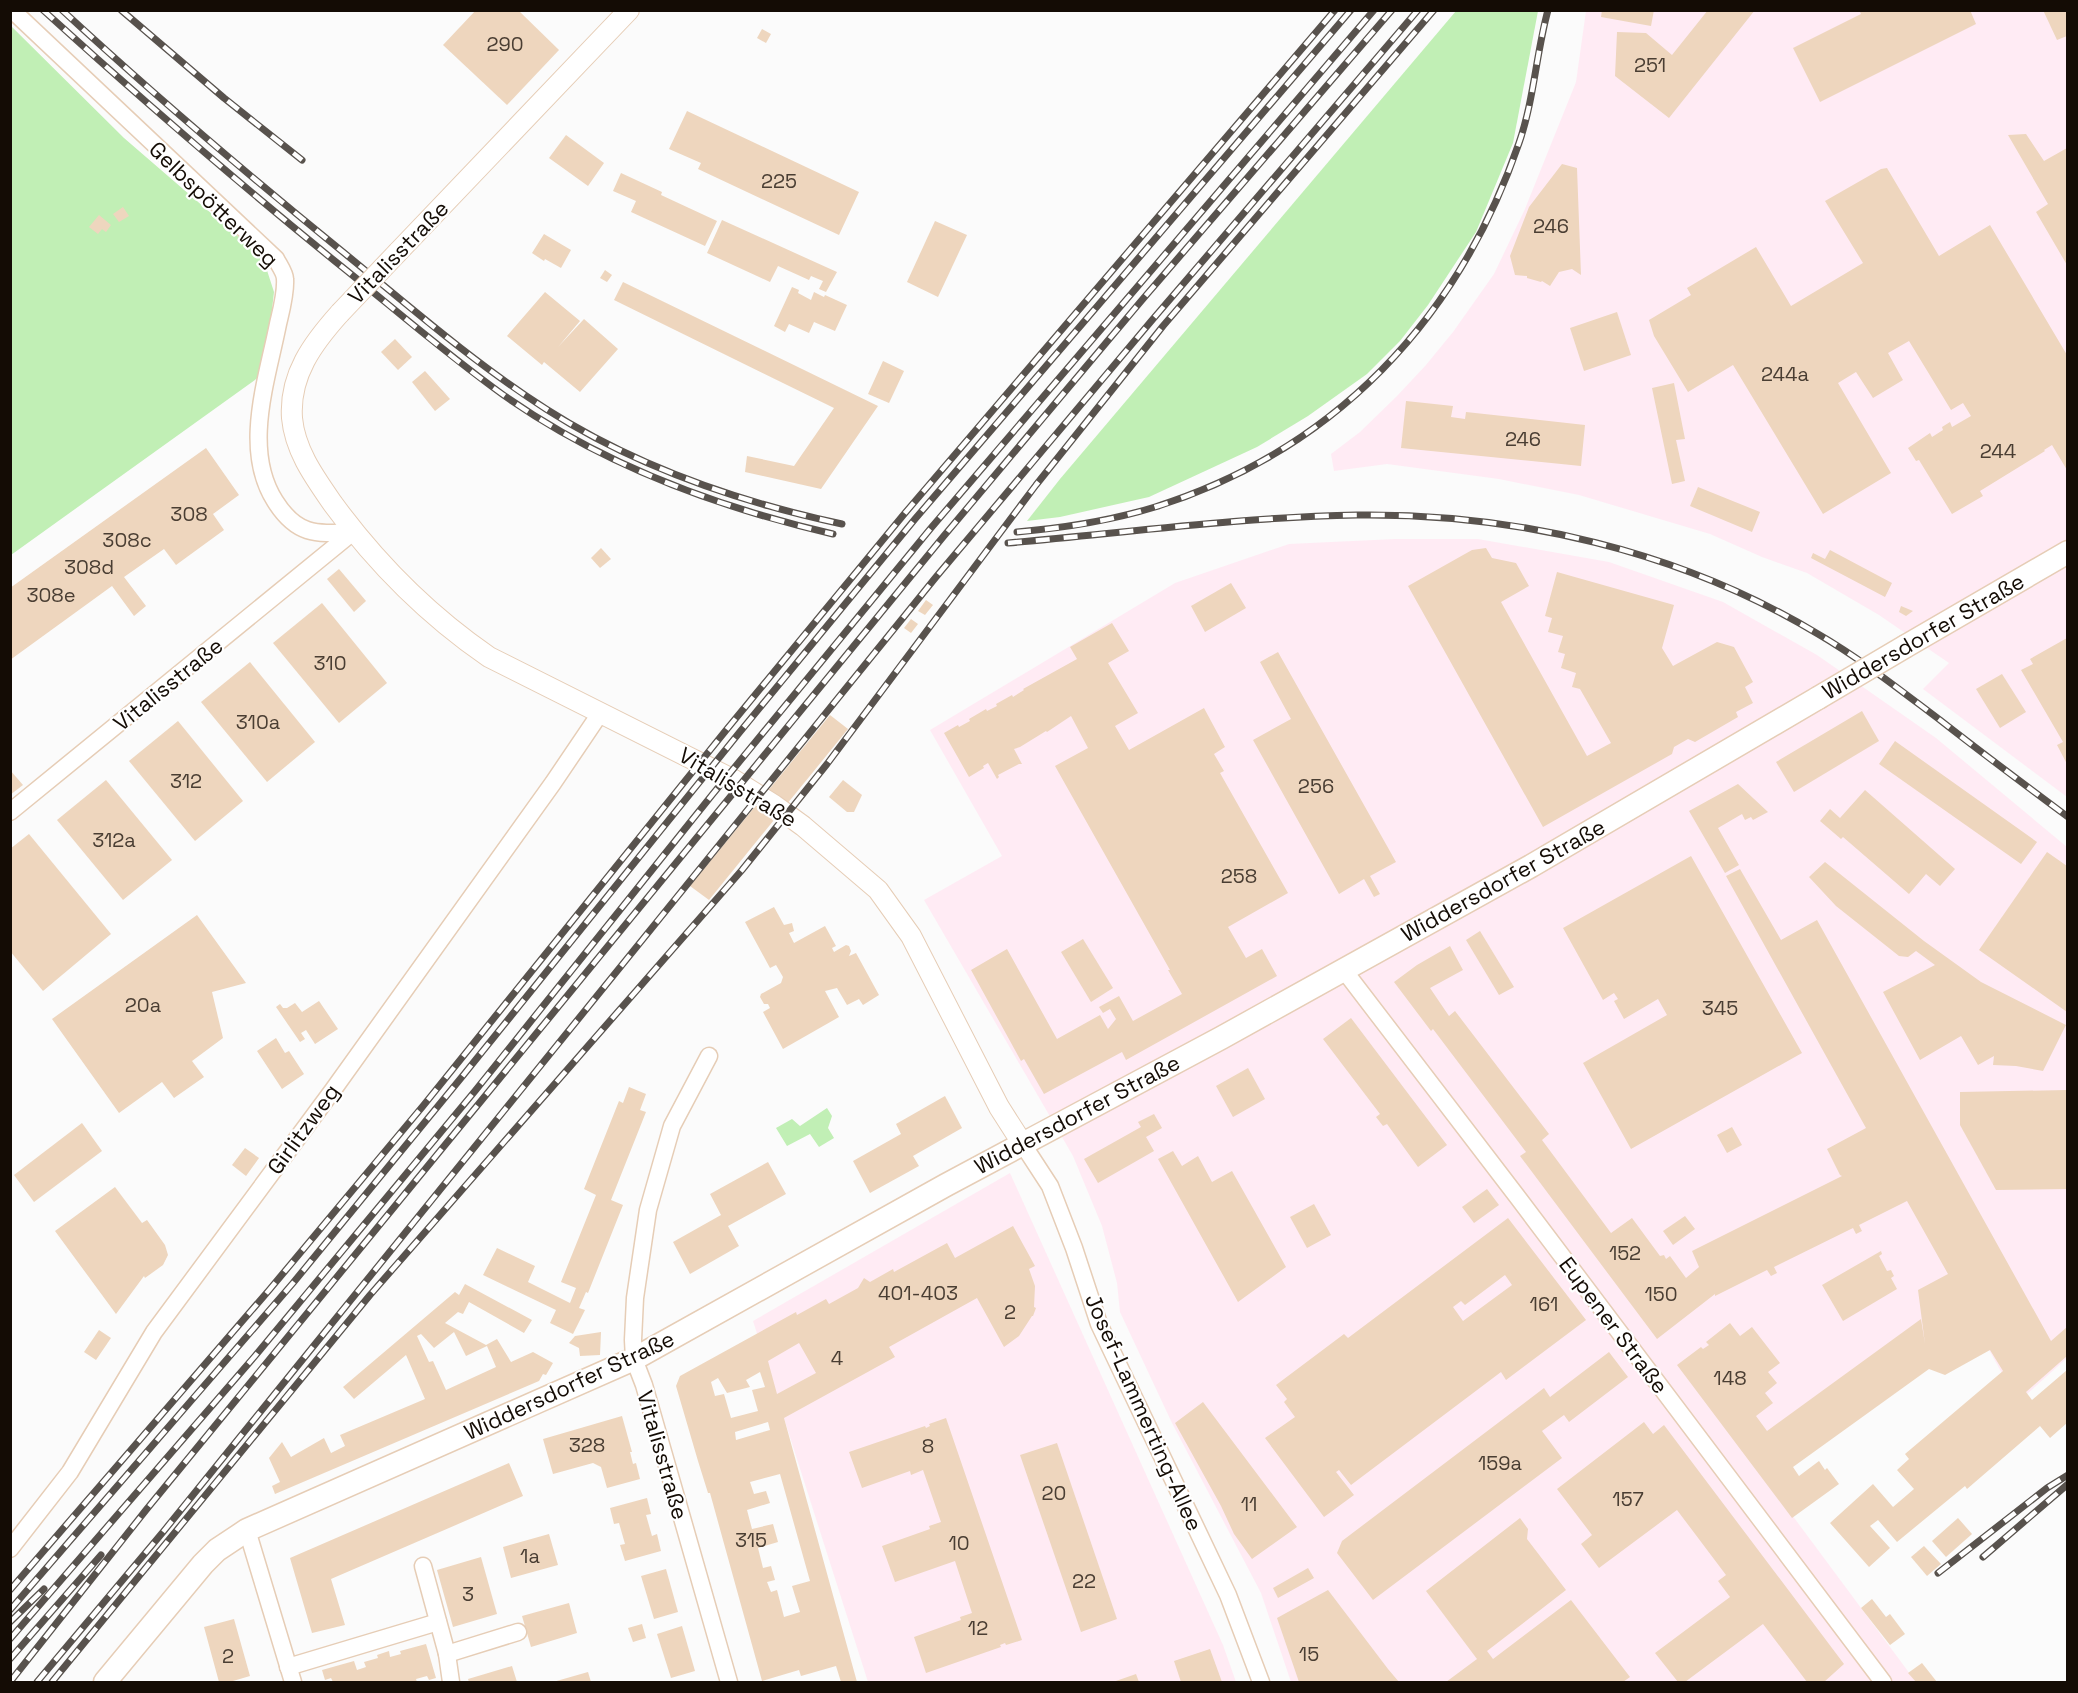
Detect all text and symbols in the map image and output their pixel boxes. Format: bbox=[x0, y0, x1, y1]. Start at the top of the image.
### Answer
house number: 290 bbox=[486, 31, 524, 57]
house number: 251 bbox=[1634, 52, 1666, 78]
street label: Gelbspötterweg bbox=[143, 135, 285, 273]
house number: 225 bbox=[761, 168, 797, 194]
street label: Vitalisstraße bbox=[342, 194, 454, 310]
house number: 246 bbox=[1533, 213, 1569, 239]
house number: 244a bbox=[1761, 361, 1809, 387]
house number: 246 bbox=[1505, 426, 1541, 452]
house number: 244 bbox=[1980, 438, 2016, 464]
house number: 308 bbox=[170, 501, 208, 527]
house number: 308c bbox=[102, 527, 152, 553]
house number: 308d bbox=[64, 554, 114, 580]
street label: Widdersdorfer Straße bbox=[1817, 567, 2029, 705]
house number: 308e bbox=[26, 582, 76, 608]
street label: Vitalisstraße bbox=[108, 631, 228, 737]
house number: 310 bbox=[314, 650, 346, 676]
house number: 310a bbox=[236, 709, 280, 735]
street label: Vitalisstraße bbox=[674, 741, 802, 833]
house number: 312 bbox=[170, 768, 202, 794]
house number: 256 bbox=[1298, 773, 1334, 799]
street label: Widdersdorfer Straße bbox=[1396, 812, 1610, 948]
house number: 312a bbox=[92, 827, 136, 853]
house number: 258 bbox=[1221, 863, 1257, 889]
house number: 20a bbox=[125, 992, 161, 1018]
house number: 345 bbox=[1702, 995, 1738, 1021]
street label: Widdersdorfer Straße bbox=[969, 1048, 1185, 1180]
street label: Girlitzweg bbox=[261, 1078, 345, 1180]
house number: 152 bbox=[1609, 1240, 1641, 1266]
street label: Eupener Straße bbox=[1553, 1251, 1675, 1399]
house number: 401-403 bbox=[878, 1280, 958, 1306]
house number: 150 bbox=[1644, 1281, 1678, 1307]
street label: Josef-Lammerting-Allee bbox=[1079, 1289, 1209, 1535]
house number: 161 bbox=[1530, 1291, 1558, 1317]
house number: 2 bbox=[1004, 1299, 1016, 1325]
street label: Widdersdorfer Straße bbox=[459, 1324, 679, 1446]
house number: 4 bbox=[831, 1345, 843, 1371]
house number: 148 bbox=[1713, 1365, 1747, 1391]
street label: Vitalisstraße bbox=[631, 1387, 695, 1523]
house number: 328 bbox=[569, 1432, 605, 1458]
house number: 8 bbox=[922, 1433, 934, 1459]
house number: 159a bbox=[1478, 1450, 1522, 1476]
house number: 20 bbox=[1042, 1480, 1066, 1506]
house number: 157 bbox=[1612, 1486, 1644, 1512]
house number: 11 bbox=[1241, 1491, 1257, 1517]
house number: 315 bbox=[735, 1527, 767, 1553]
house number: 10 bbox=[948, 1530, 970, 1556]
house number: 1a bbox=[520, 1543, 540, 1569]
house number: 22 bbox=[1072, 1568, 1096, 1594]
house number: 3 bbox=[462, 1581, 474, 1607]
house number: 12 bbox=[968, 1615, 988, 1641]
house number: 15 bbox=[1299, 1641, 1319, 1667]
house number: 2 bbox=[222, 1643, 234, 1669]

